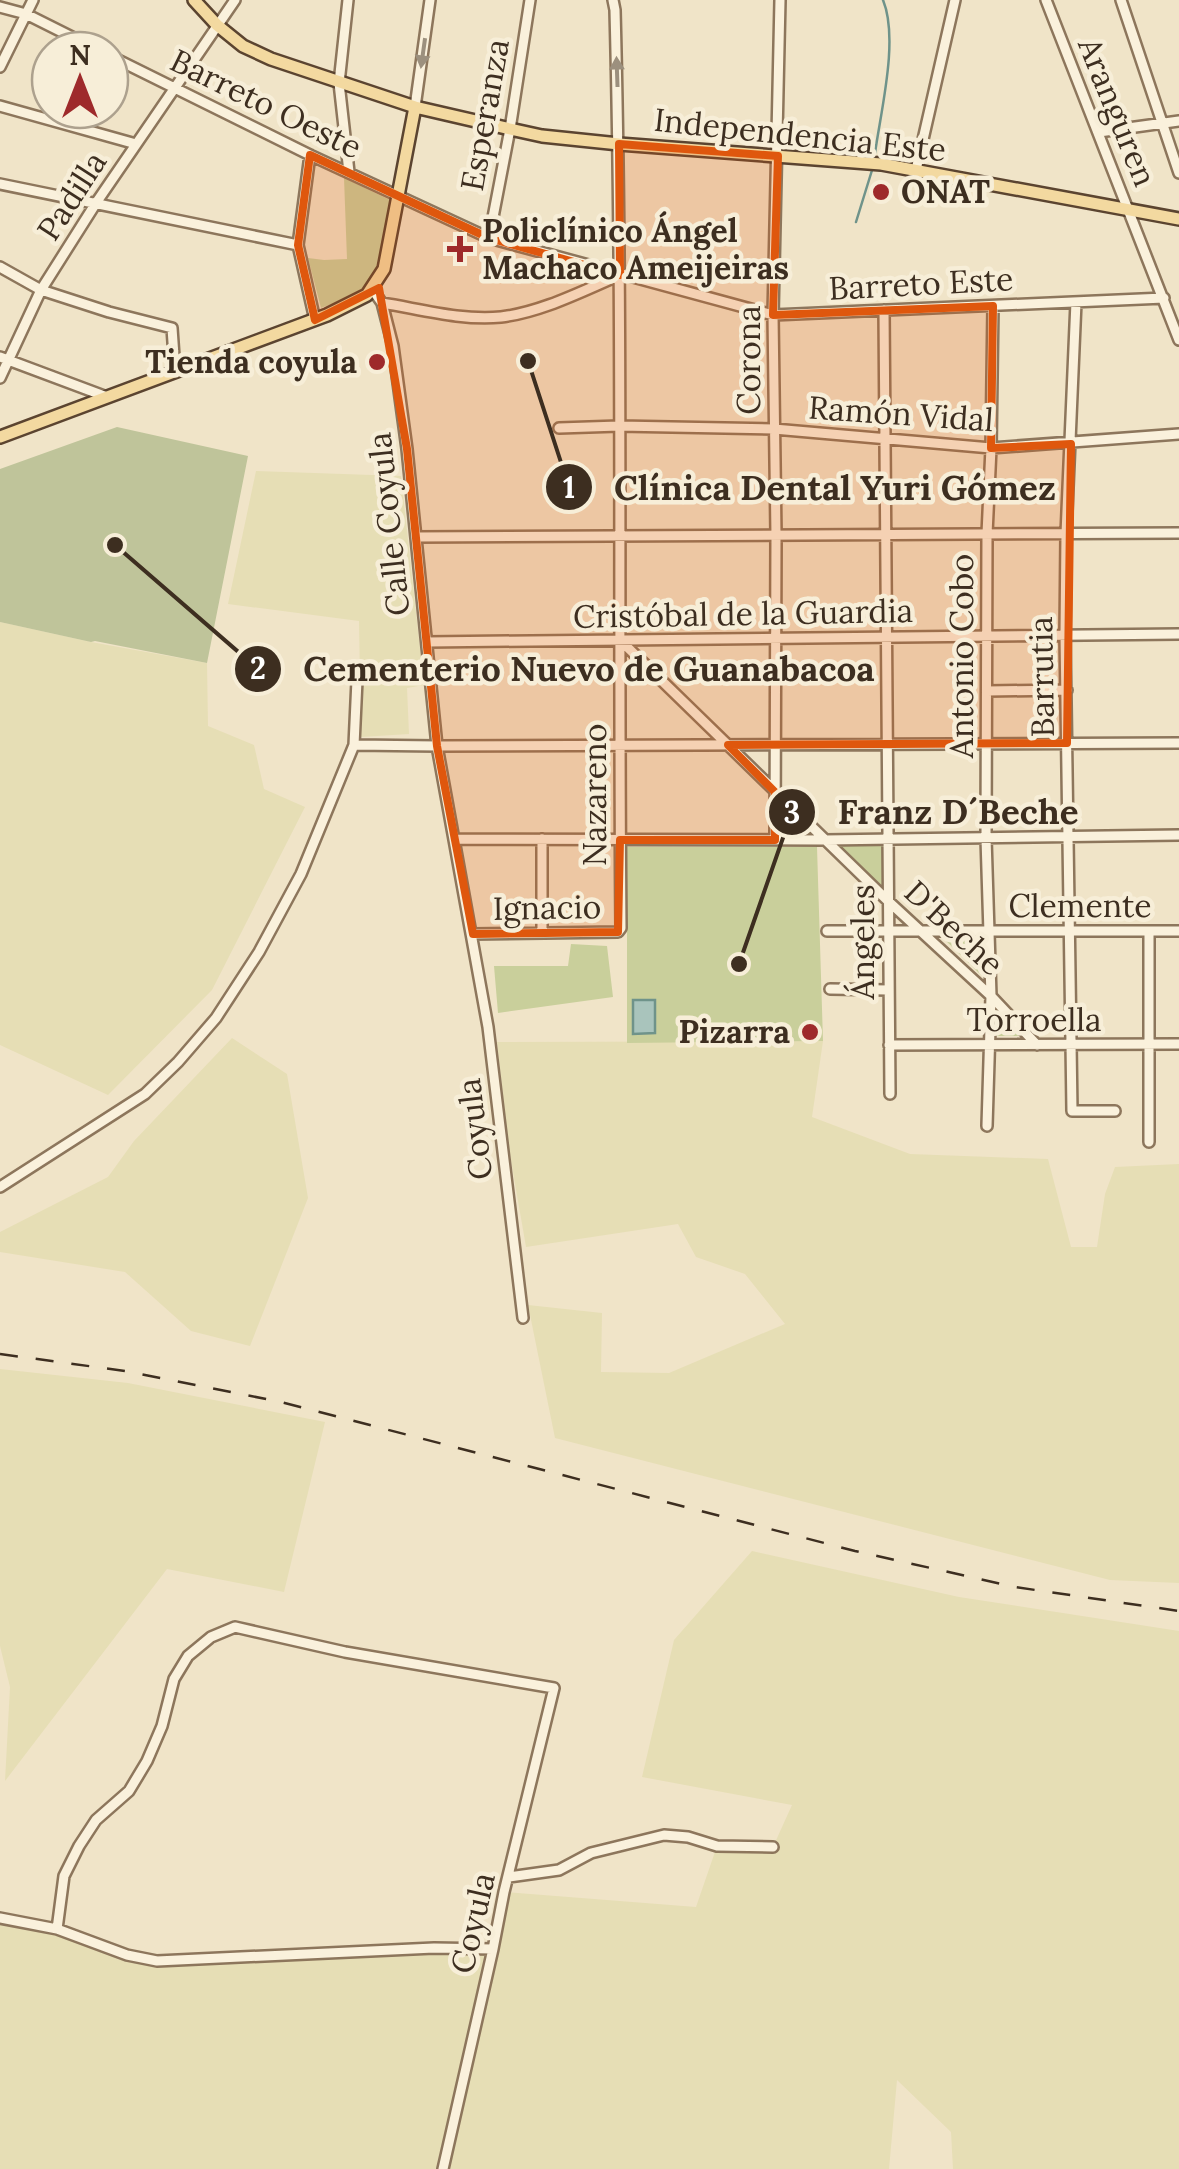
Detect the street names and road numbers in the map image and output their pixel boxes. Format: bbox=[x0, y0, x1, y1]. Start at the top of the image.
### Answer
street label: Aranguren bbox=[1069, 31, 1166, 192]
street label: Esperanza bbox=[451, 36, 518, 194]
street label: Barreto Oeste bbox=[164, 40, 369, 167]
street label: Independencia Este bbox=[652, 99, 948, 170]
street label: Padilla bbox=[28, 144, 115, 248]
street label: Barreto Este bbox=[828, 258, 1014, 309]
street label: Corona bbox=[728, 305, 769, 415]
street label: Ramón Vidal bbox=[807, 387, 995, 440]
street label: Calle Coyula bbox=[358, 430, 419, 618]
street label: Antonio Cobo bbox=[941, 554, 982, 759]
street label: Cristóbal de la Guardia bbox=[573, 590, 913, 637]
street label: Barrutia bbox=[1020, 616, 1063, 738]
street label: Nazareno bbox=[574, 724, 615, 866]
street label: D'Beche bbox=[896, 871, 1013, 984]
street label: Ángeles bbox=[842, 884, 883, 1001]
street label: Clemente bbox=[1008, 885, 1152, 926]
street label: Ignacio bbox=[492, 886, 602, 929]
street label: Torroella bbox=[966, 999, 1102, 1040]
street label: Coyula bbox=[448, 1076, 501, 1182]
street label: Coyula bbox=[441, 1869, 504, 1977]

